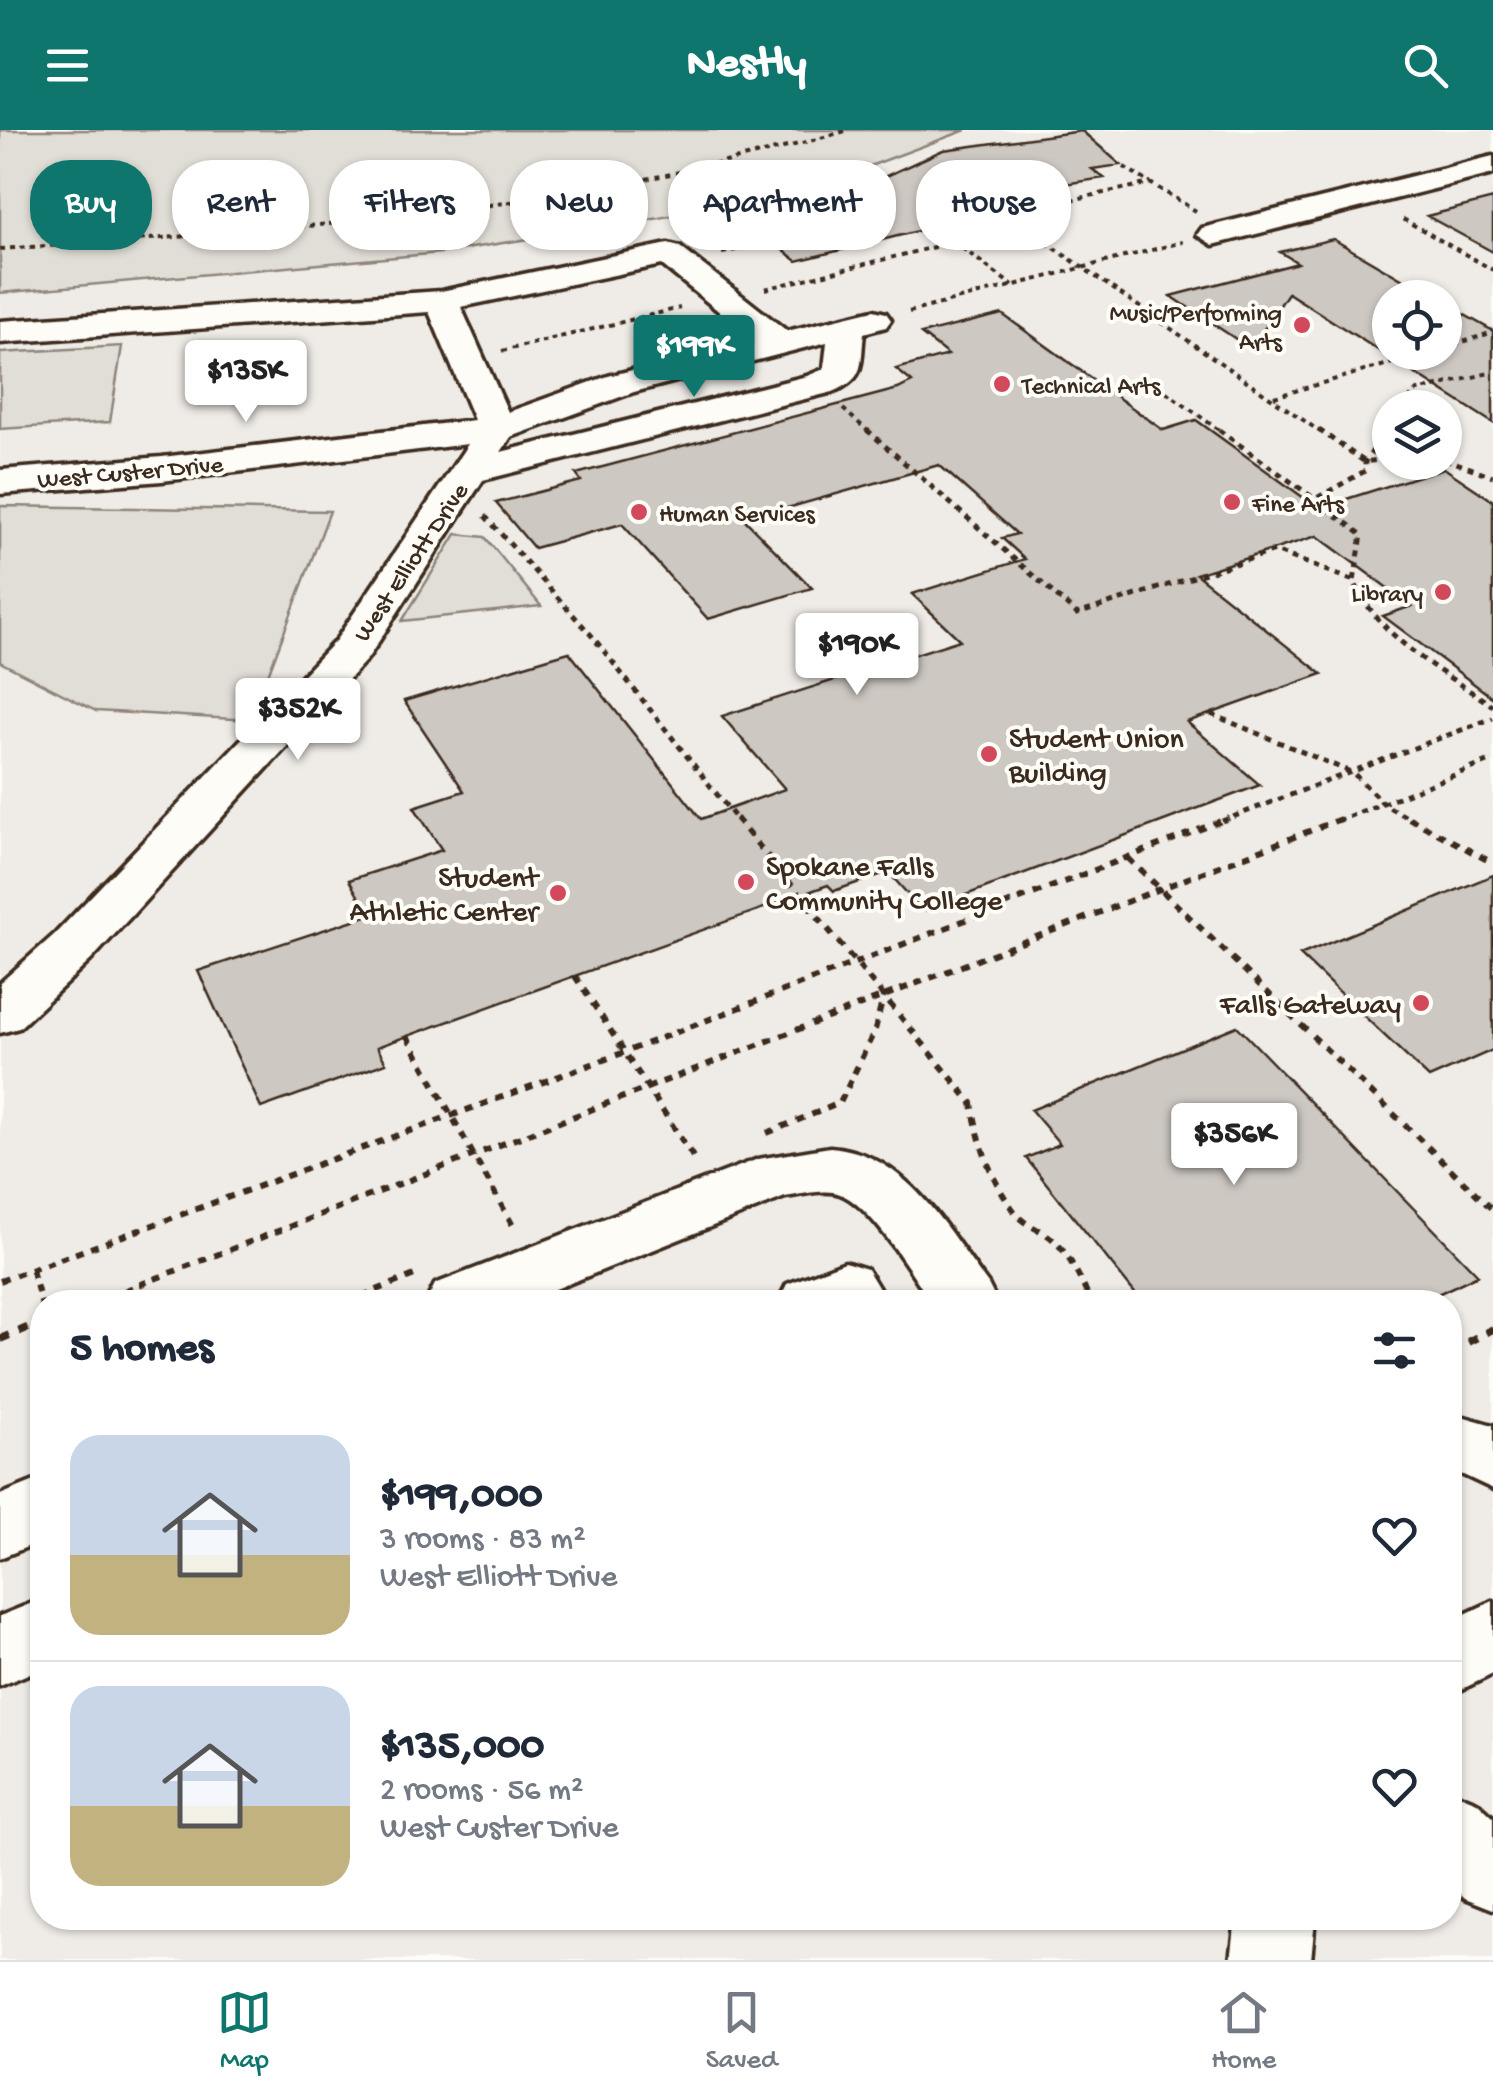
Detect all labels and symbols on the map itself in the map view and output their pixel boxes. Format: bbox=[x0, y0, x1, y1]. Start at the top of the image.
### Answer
place label: Music/Performing Arts bbox=[1110, 301, 1283, 359]
marker: Music/Performing Arts bbox=[1291, 314, 1313, 336]
pin: $199K bbox=[624, 315, 764, 400]
pin: $135K bbox=[176, 340, 316, 425]
marker: Technical Arts bbox=[991, 373, 1013, 395]
place label: Technical Arts bbox=[1020, 374, 1161, 403]
street label: West Custer Drive bbox=[36, 452, 226, 497]
street label: West Elliott Drive bbox=[349, 478, 477, 648]
marker: Fine Arts bbox=[1221, 491, 1243, 513]
place label: Fine Arts bbox=[1251, 492, 1345, 521]
marker: Human Services bbox=[628, 501, 650, 523]
place label: Human Services bbox=[659, 502, 816, 531]
marker: Library bbox=[1432, 581, 1454, 603]
place label: Library bbox=[1351, 582, 1423, 611]
pin: $190K bbox=[787, 613, 927, 698]
pin: $352K bbox=[228, 678, 368, 763]
place label: Student Union Building bbox=[1008, 724, 1184, 793]
marker: Student Union Building bbox=[978, 743, 1000, 765]
place label: Spokane Falls Community College bbox=[766, 852, 1003, 921]
place label: Student Athletic Center bbox=[349, 863, 541, 932]
marker: Spokane Falls Community College bbox=[735, 871, 757, 893]
marker: Student Athletic Center bbox=[547, 882, 569, 904]
place label: Falls Gateway bbox=[1219, 990, 1401, 1025]
marker: Falls Gateway bbox=[1410, 992, 1432, 1014]
pin: $356K bbox=[1164, 1103, 1304, 1188]

